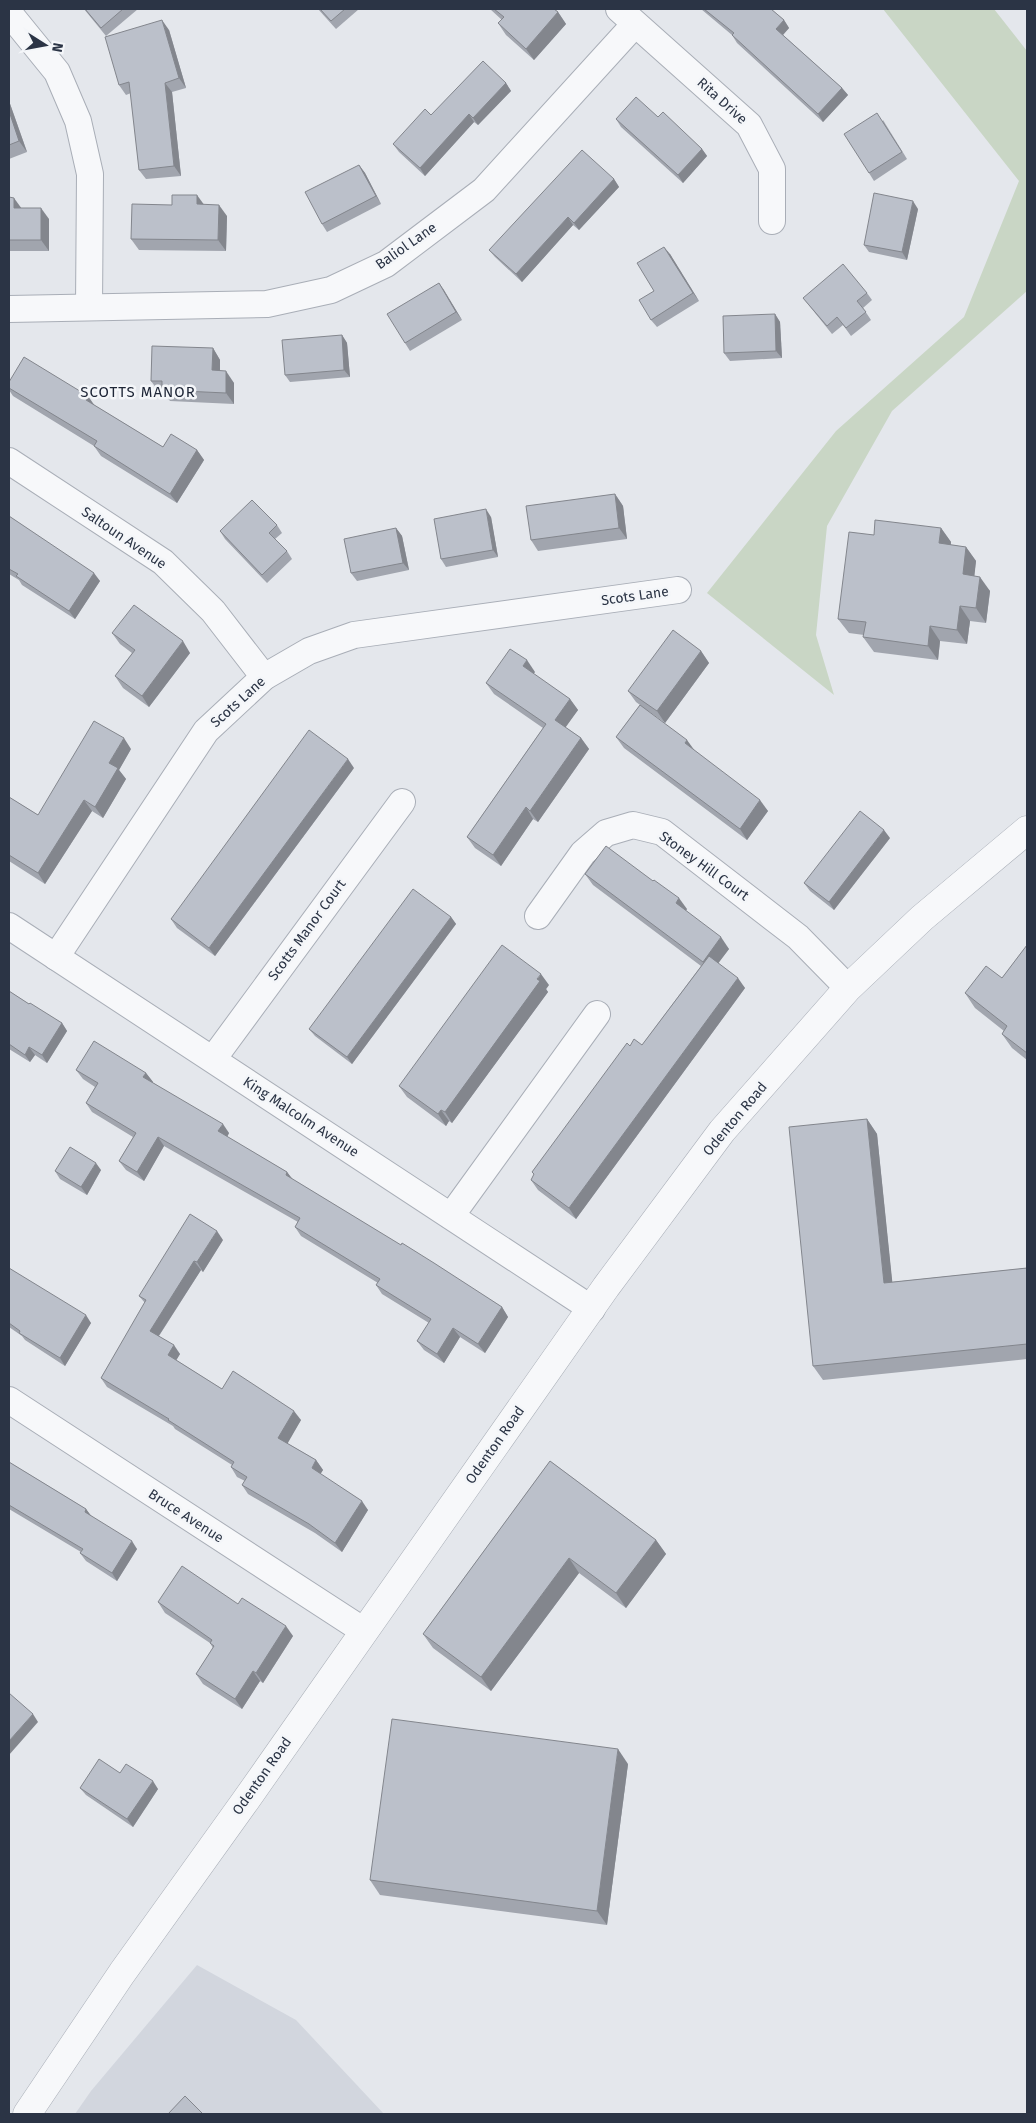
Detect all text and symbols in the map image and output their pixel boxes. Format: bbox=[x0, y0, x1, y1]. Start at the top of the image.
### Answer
north arrow bbox=[20, 20, 70, 70]
text: N bbox=[48, 41, 67, 54]
street label: Rita Drive bbox=[693, 74, 751, 128]
street label: Baliol Lane bbox=[372, 219, 440, 273]
district label: SCOTTS MANOR bbox=[80, 383, 196, 401]
street label: Saltoun Avenue bbox=[78, 503, 170, 573]
street label: Scots Lane bbox=[600, 583, 670, 609]
street label: Scots Lane bbox=[207, 673, 269, 731]
street label: Stoney Hill Court bbox=[656, 828, 753, 905]
street label: Scotts Manor Court bbox=[265, 875, 350, 984]
street label: King Malcolm Avenue bbox=[240, 1073, 362, 1161]
street label: Odenton Road bbox=[699, 1079, 771, 1159]
street label: Odenton Road bbox=[462, 1403, 528, 1487]
street label: Bruce Avenue bbox=[145, 1485, 227, 1547]
street label: Odenton Road bbox=[229, 1734, 295, 1818]

